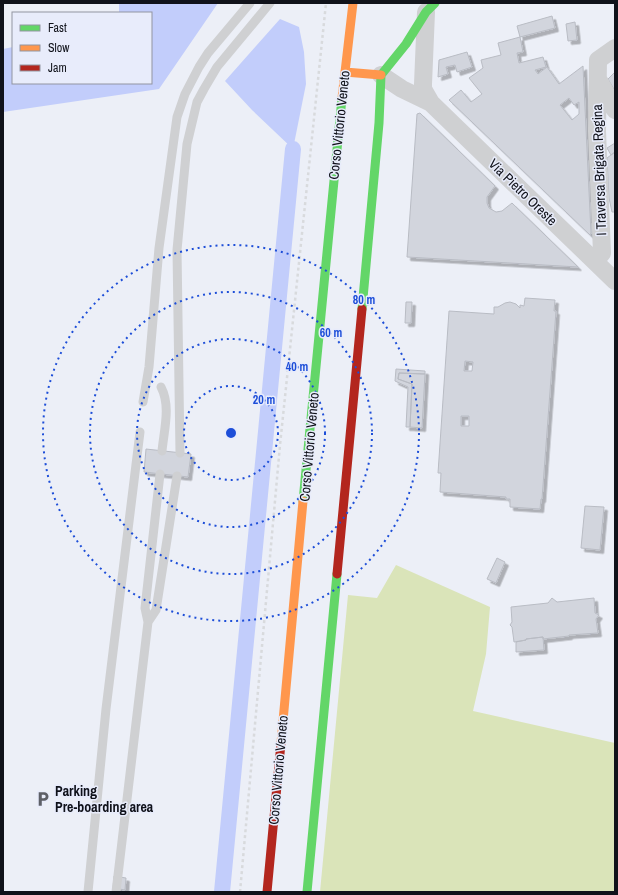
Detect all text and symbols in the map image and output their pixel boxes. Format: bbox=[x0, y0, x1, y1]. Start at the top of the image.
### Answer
legend bbox=[12, 12, 152, 84]
text: Fast bbox=[48, 20, 67, 36]
text: Slow bbox=[48, 40, 70, 56]
text: Jam bbox=[48, 60, 67, 76]
street label: Corso Vittorio Veneto bbox=[324, 70, 354, 180]
street label: I Traversa Brigata Regina bbox=[588, 103, 610, 236]
street label: Via Pietro Oreste bbox=[485, 155, 561, 229]
text: 80 m bbox=[353, 292, 375, 308]
text: 60 m bbox=[320, 325, 342, 341]
text: 40 m bbox=[286, 359, 308, 375]
text: 20 m bbox=[253, 392, 275, 408]
street label: Corso Vittorio Veneto bbox=[295, 392, 323, 502]
centre of rings bbox=[224, 426, 238, 440]
street label: Corso Vittorio Veneto bbox=[264, 715, 292, 825]
place label: Parking Pre-boarding area bbox=[55, 782, 154, 816]
parking icon: Parking Pre-boarding area bbox=[34, 790, 52, 808]

